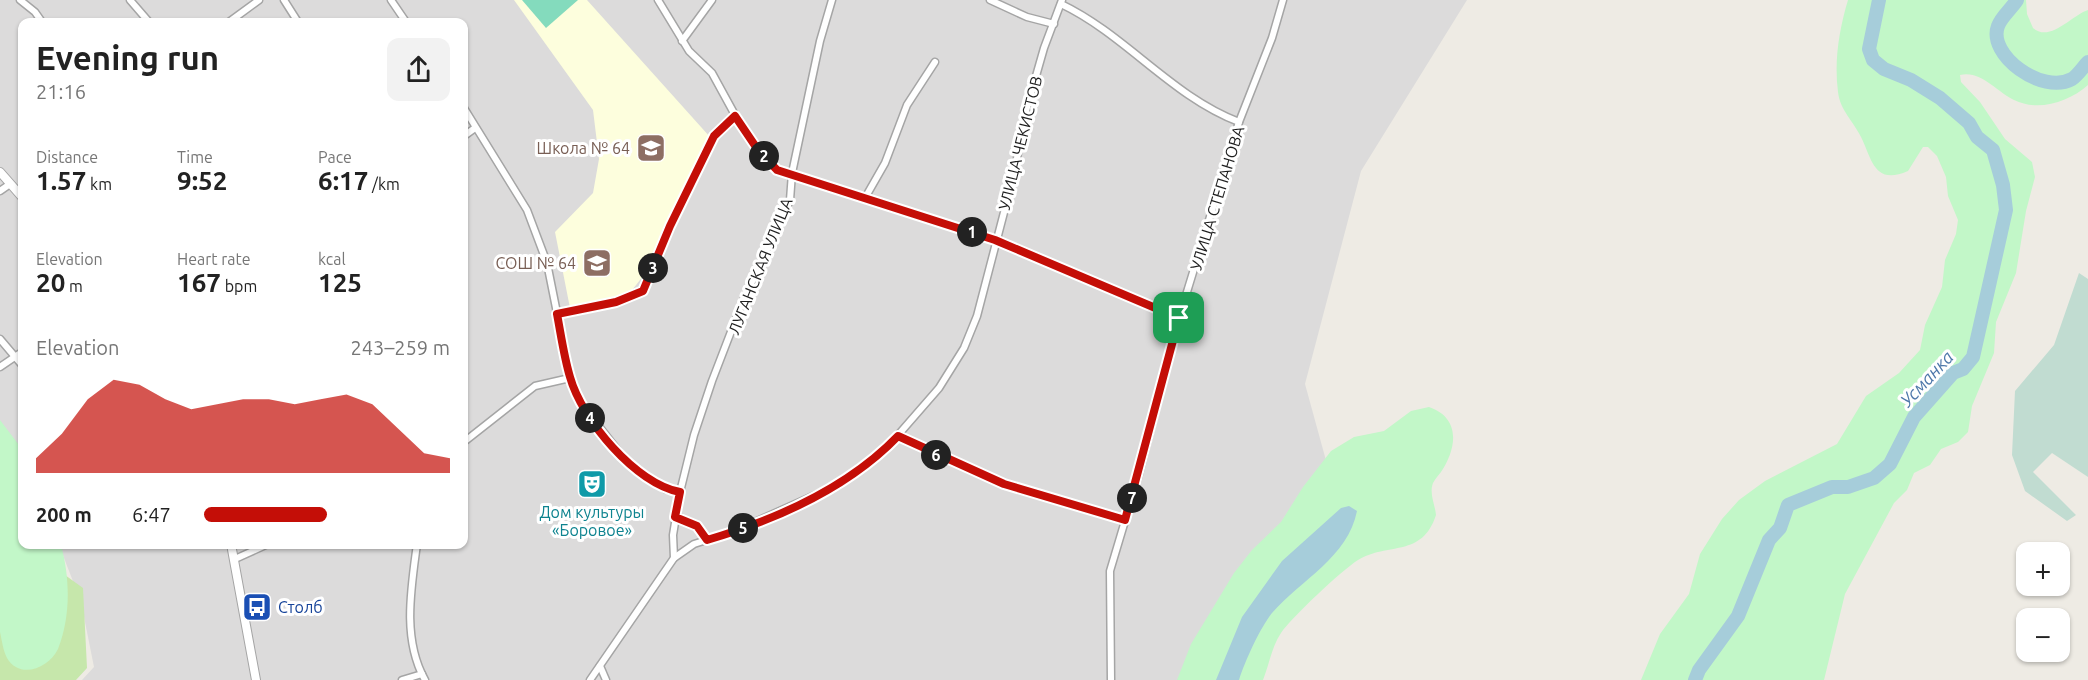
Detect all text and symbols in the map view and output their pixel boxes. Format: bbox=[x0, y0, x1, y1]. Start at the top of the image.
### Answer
button: share bbox=[387, 38, 450, 101]
text: Evening run bbox=[36, 39, 219, 76]
street label: УЛИЦА ЧЕКИСТОВ bbox=[995, 74, 1045, 212]
text: 21:16 bbox=[36, 80, 86, 103]
street label: УЛИЦА СТЕПАНОВА bbox=[1186, 123, 1248, 272]
school or university icon: Школа № 64 bbox=[635, 132, 667, 164]
place label: Школа № 64 bbox=[537, 139, 630, 157]
pin: 2 bbox=[749, 141, 779, 171]
text: 2 bbox=[759, 147, 769, 165]
text: Distance bbox=[36, 148, 98, 166]
text: Time bbox=[177, 148, 213, 166]
text: Pace bbox=[318, 148, 352, 166]
text: 1.57 bbox=[36, 166, 86, 195]
text: 9:52 bbox=[177, 166, 227, 195]
text: 6:17 bbox=[318, 166, 368, 195]
text: km bbox=[86, 175, 112, 193]
text: /km bbox=[368, 175, 400, 193]
street label: ЛУГАНСКАЯ УЛИЦА bbox=[724, 194, 796, 337]
pin: 1 bbox=[957, 217, 987, 247]
text: 1 bbox=[967, 223, 977, 241]
school or university icon: СОШ № 64 bbox=[581, 247, 613, 279]
text: Elevation bbox=[36, 250, 103, 268]
text: Heart rate bbox=[177, 250, 251, 268]
text: kcal bbox=[318, 250, 346, 268]
pin: 3 bbox=[638, 253, 668, 283]
place label: СОШ № 64 bbox=[495, 254, 576, 272]
text: 3 bbox=[648, 259, 658, 277]
text: 20 bbox=[36, 268, 65, 297]
text: 167 bbox=[177, 268, 221, 297]
text: 125 bbox=[318, 268, 362, 297]
text: m bbox=[65, 277, 83, 295]
text: bpm bbox=[221, 277, 257, 295]
pin bbox=[1153, 292, 1204, 343]
icon: arrive bbox=[1162, 301, 1195, 334]
text: Elevation bbox=[36, 336, 119, 359]
text: 243–259 m bbox=[351, 336, 450, 359]
water label: Усманка bbox=[1895, 346, 1957, 411]
pin: 4 bbox=[575, 403, 605, 433]
text: 4 bbox=[585, 409, 595, 427]
pin: 6 bbox=[921, 440, 951, 470]
text: 6 bbox=[931, 446, 941, 464]
theatre icon: Дом культуры «Боровое» bbox=[576, 468, 608, 500]
pin: 7 bbox=[1117, 483, 1147, 513]
text: 7 bbox=[1127, 489, 1137, 507]
text: 200 m bbox=[36, 503, 92, 526]
text: 6:47 bbox=[132, 503, 171, 526]
place label: Дом культуры «Боровое» bbox=[539, 503, 645, 539]
pin: 5 bbox=[728, 513, 758, 543]
text: 5 bbox=[738, 519, 748, 537]
map controls bbox=[2016, 542, 2070, 662]
button: + bbox=[2016, 542, 2070, 596]
bus stop icon: Столб bbox=[241, 591, 273, 623]
place label: Столб bbox=[278, 598, 323, 616]
button: − bbox=[2016, 608, 2070, 662]

